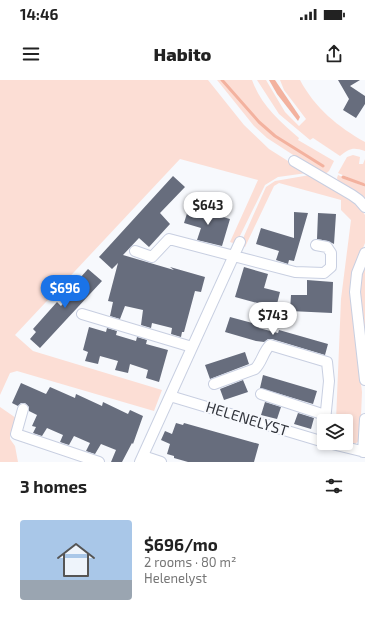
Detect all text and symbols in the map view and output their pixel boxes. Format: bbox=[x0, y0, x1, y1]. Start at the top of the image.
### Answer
text: 14:46 bbox=[20, 5, 58, 23]
icon: menu bbox=[20, 43, 42, 65]
text: Habito bbox=[154, 43, 211, 65]
icon: share bbox=[323, 43, 345, 65]
pin: $643 bbox=[184, 192, 232, 226]
text: $643 bbox=[193, 197, 223, 213]
pin: $696 bbox=[41, 275, 89, 309]
text: $696 bbox=[50, 280, 80, 296]
pin: $743 bbox=[249, 302, 297, 336]
text: $743 bbox=[258, 307, 288, 323]
street label: HELENELYST bbox=[204, 397, 291, 439]
map controls bbox=[317, 414, 353, 450]
button: layers bbox=[317, 414, 353, 450]
icon: filters bbox=[323, 475, 345, 497]
text: 3 homes bbox=[20, 476, 87, 496]
text: $696/mo bbox=[144, 534, 218, 554]
icon: home bbox=[52, 536, 100, 584]
text: 2 rooms · 80 m² bbox=[144, 554, 236, 570]
text: Helenelyst bbox=[144, 570, 207, 586]

